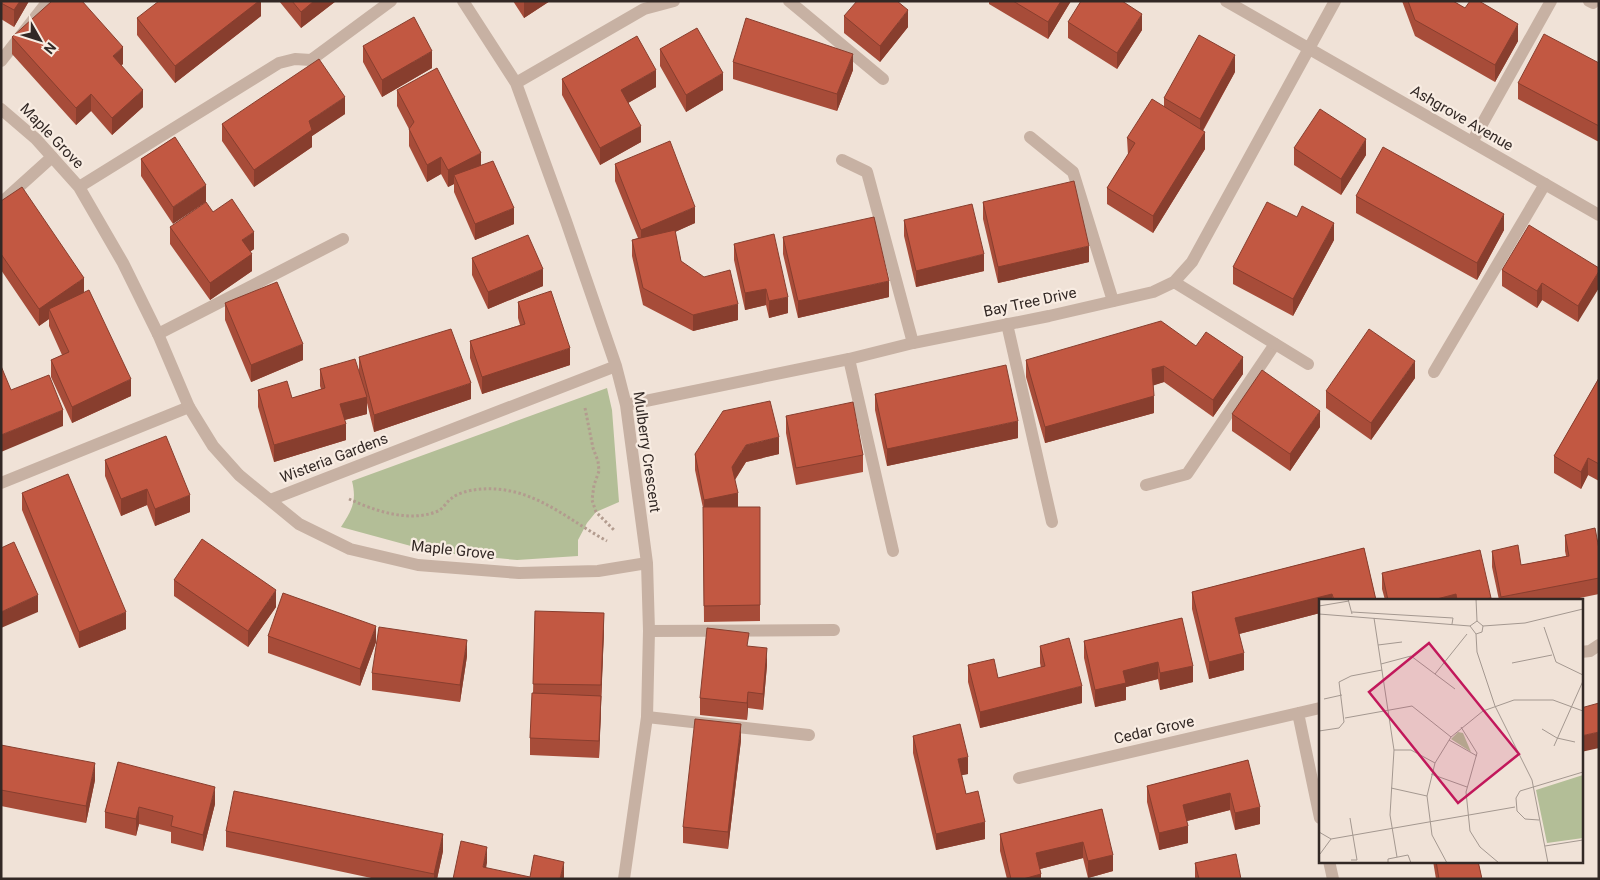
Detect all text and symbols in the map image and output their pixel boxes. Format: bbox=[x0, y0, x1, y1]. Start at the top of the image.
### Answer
north arrow bbox=[15, 15, 65, 65]
text: N bbox=[41, 39, 59, 57]
street label: Ashgrove Avenue bbox=[1407, 81, 1517, 155]
street label: Maple Grove bbox=[16, 100, 88, 172]
street label: Bay Tree Drive bbox=[982, 283, 1078, 321]
street label: Mulberry Crescent bbox=[630, 390, 664, 514]
street label: Wisteria Gardens bbox=[278, 429, 390, 487]
street label: Maple Grove bbox=[410, 537, 496, 563]
inset map bbox=[1319, 599, 1582, 862]
street label: Cedar Grove bbox=[1112, 712, 1196, 748]

